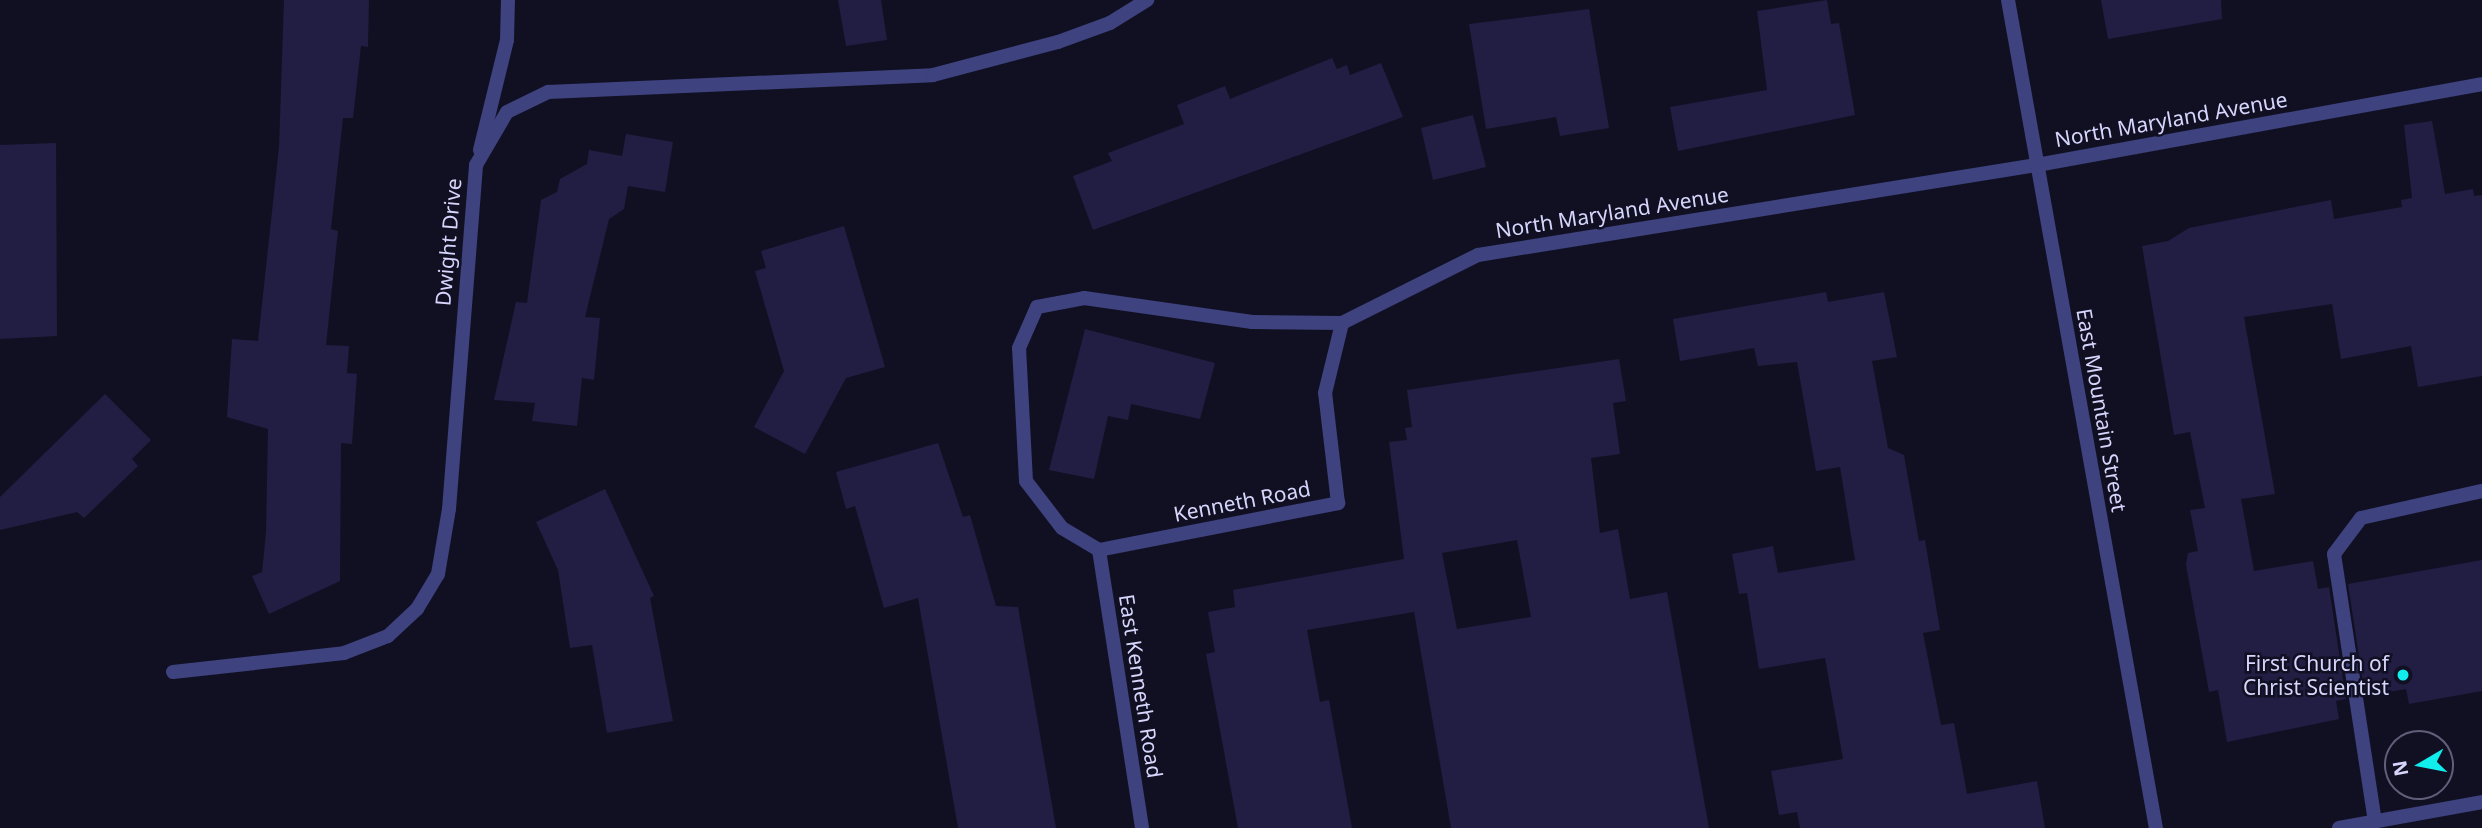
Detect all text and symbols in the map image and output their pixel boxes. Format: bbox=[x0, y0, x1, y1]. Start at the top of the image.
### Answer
street label: North Maryland Avenue bbox=[2053, 86, 2289, 152]
street label: Dwight Drive bbox=[430, 177, 466, 307]
street label: North Maryland Avenue bbox=[1494, 181, 1730, 243]
street label: East Mountain Street bbox=[2072, 306, 2132, 514]
street label: Kenneth Road bbox=[1171, 475, 1313, 527]
street label: East Kenneth Road bbox=[1114, 592, 1168, 780]
place label: First Church of Christ Scientist bbox=[2243, 650, 2389, 700]
marker: First Church of Christ Scientist bbox=[2395, 667, 2411, 683]
north arrow bbox=[2384, 730, 2454, 800]
text: N bbox=[2386, 758, 2414, 778]

